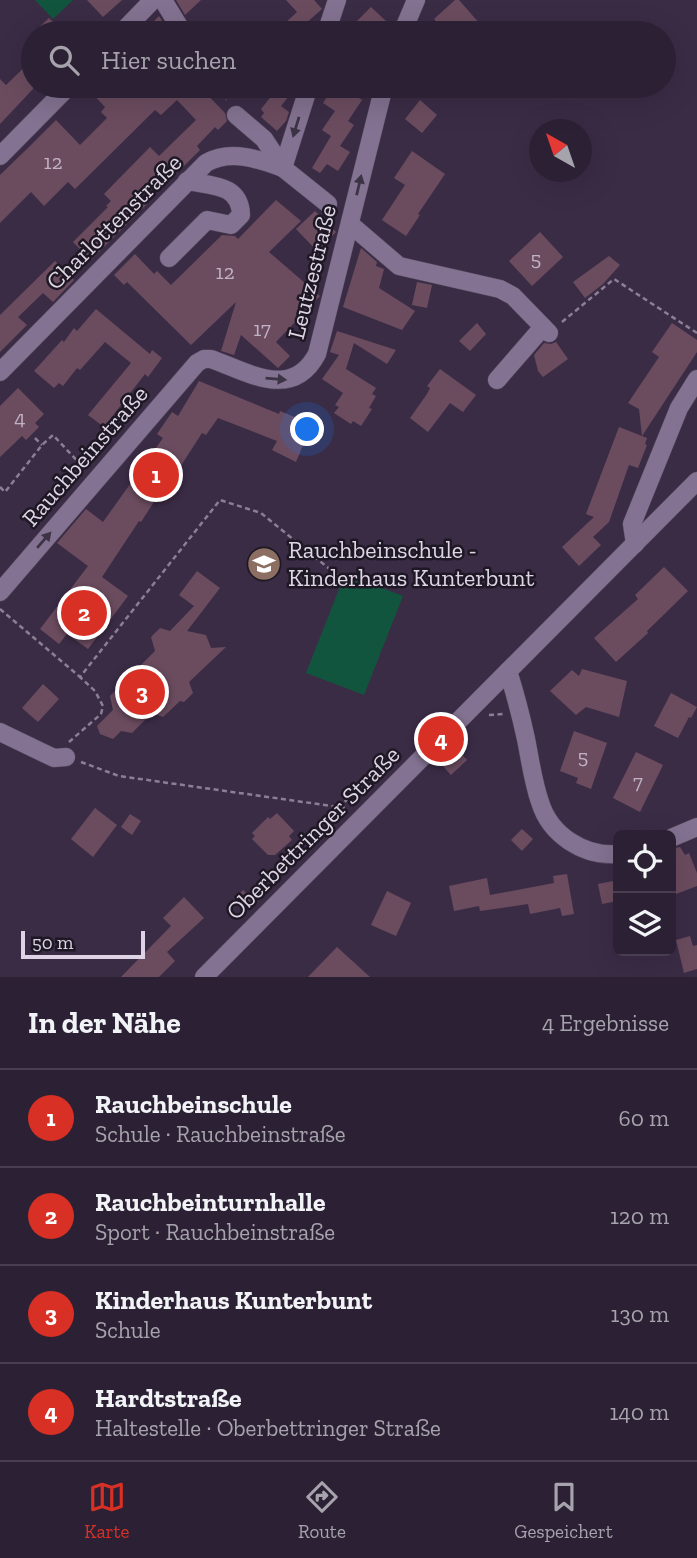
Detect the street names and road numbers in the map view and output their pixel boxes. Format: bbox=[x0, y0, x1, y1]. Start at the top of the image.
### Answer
street label: Charlottenstraße bbox=[40, 148, 188, 296]
street label: Leutzestraße bbox=[281, 202, 342, 342]
street label: Rauchbeinstraße bbox=[16, 379, 154, 532]
street label: Oberbettringer Straße bbox=[220, 740, 406, 926]

